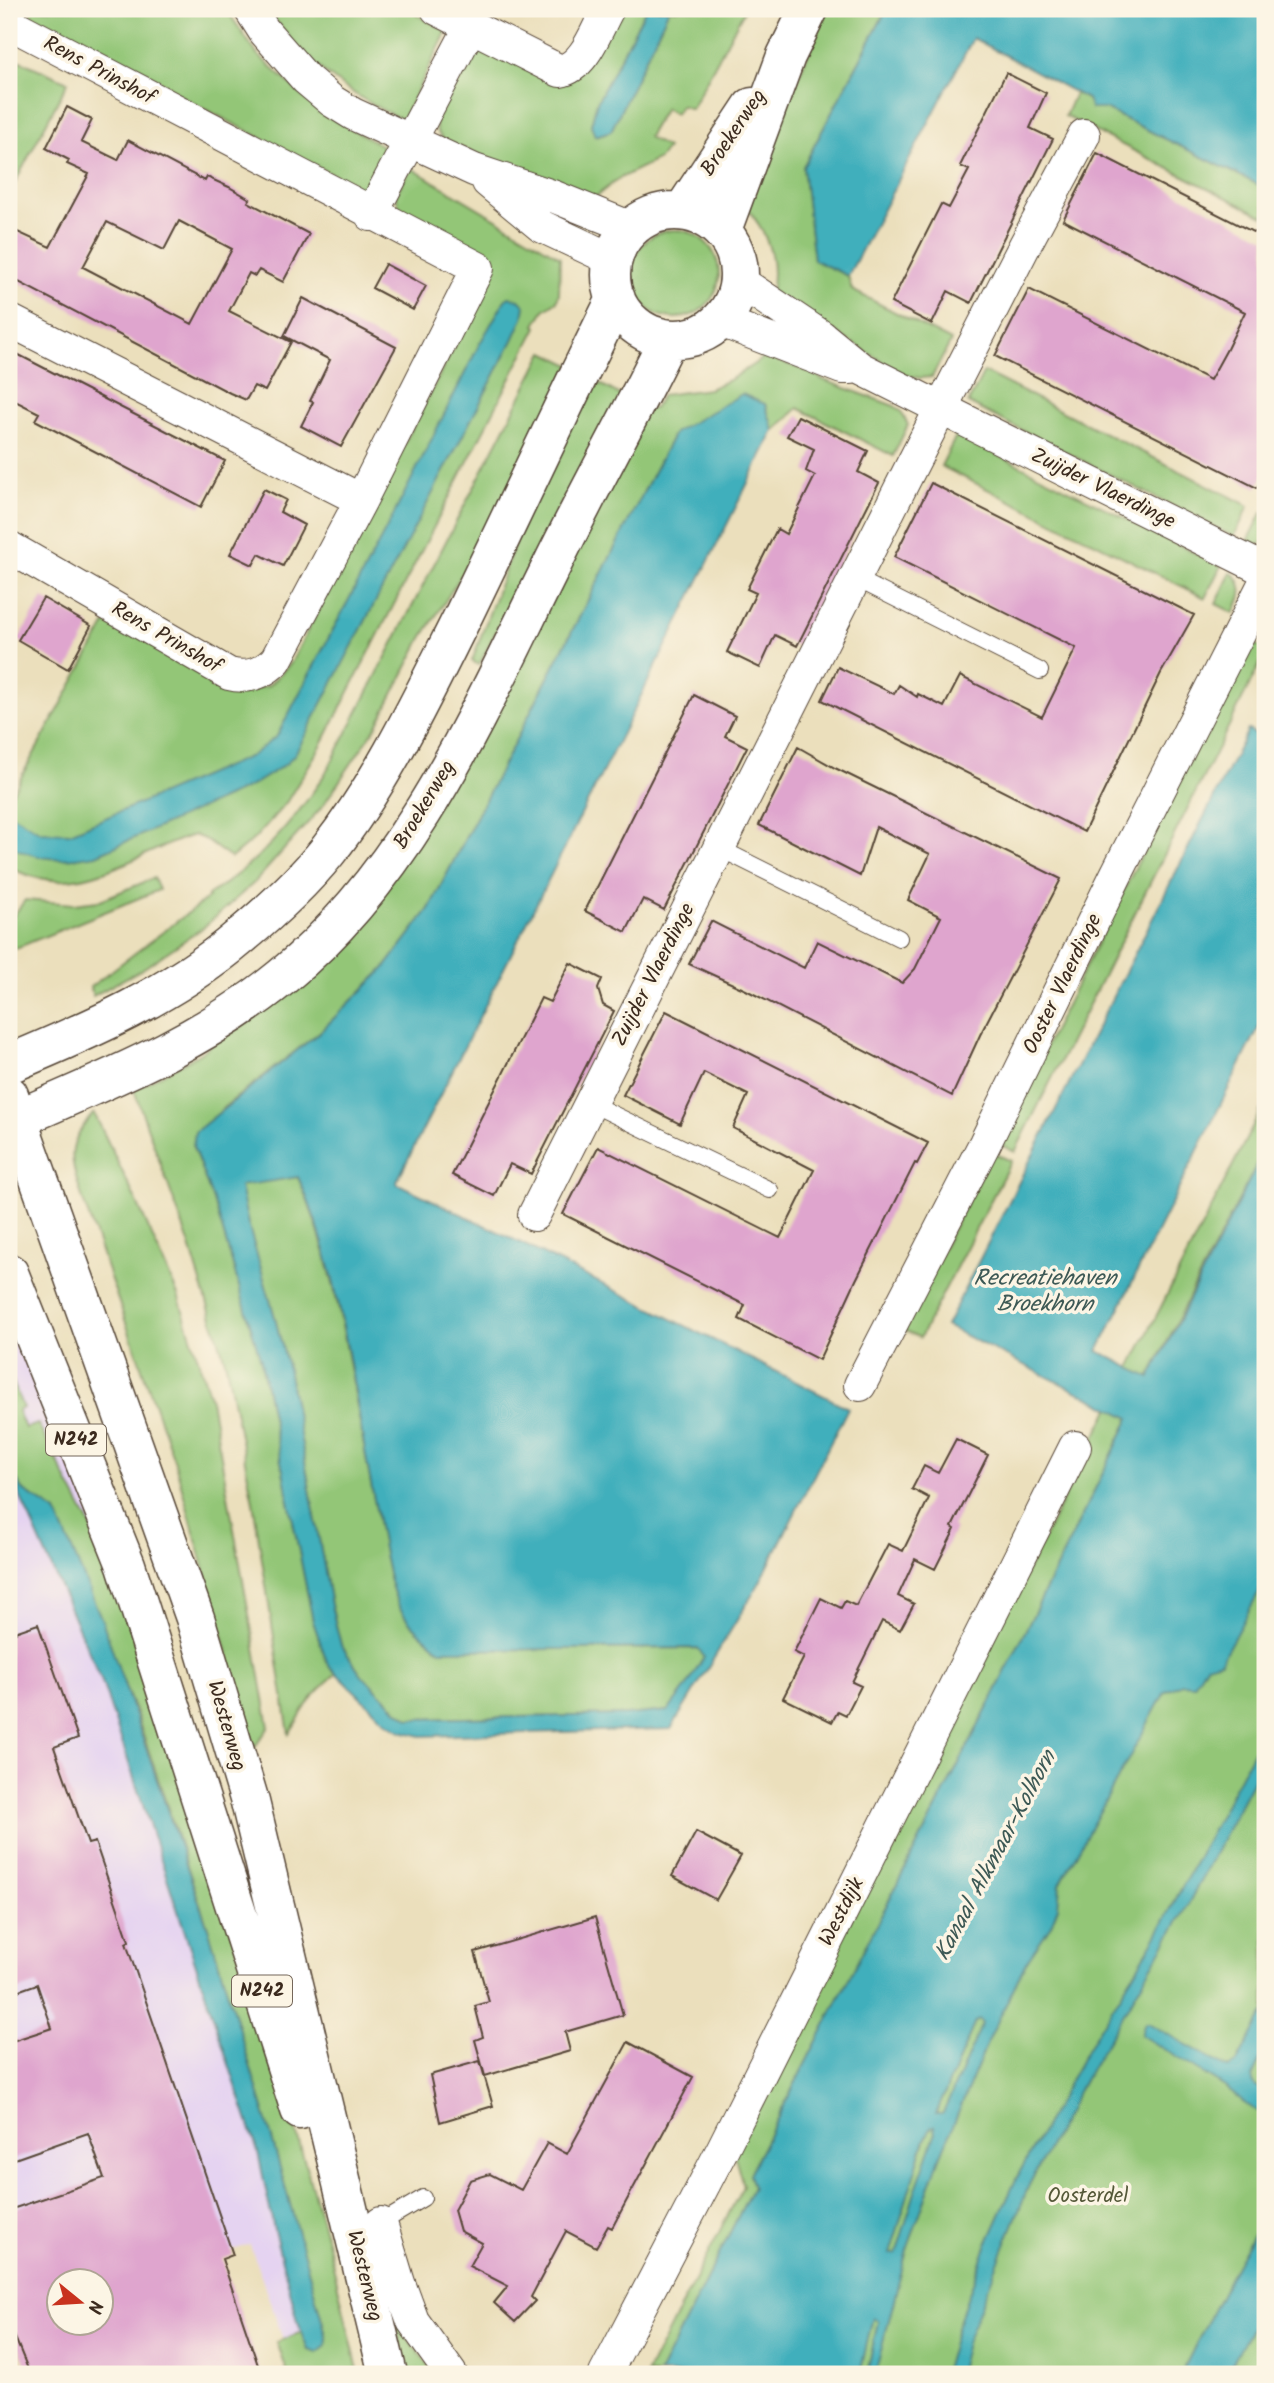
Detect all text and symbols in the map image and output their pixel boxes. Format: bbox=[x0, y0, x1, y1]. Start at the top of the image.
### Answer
street label: Rens Prinshof bbox=[37, 28, 163, 115]
street label: Broekerweg bbox=[693, 83, 775, 183]
street label: Zuijder Vlaerdinge bbox=[1025, 440, 1181, 539]
street label: Rens Prinshof bbox=[105, 593, 229, 684]
street label: Broekerweg bbox=[385, 754, 465, 856]
street label: Zuijder Vlaerdinge bbox=[604, 897, 705, 1053]
street label: Ooster Vlaerdinge bbox=[1015, 908, 1112, 1060]
water label: Recreatiehaven Broekhorn bbox=[974, 1261, 1118, 1323]
road number: N242 bbox=[46, 1424, 106, 1456]
street label: Westerweg bbox=[197, 1677, 255, 1775]
water label: Kanaal Alkmaar-Kolhorn bbox=[925, 1743, 1068, 1968]
street label: Westdijk bbox=[811, 1872, 873, 1952]
road number: N242 bbox=[232, 1976, 292, 2007]
park label: Oosterdel bbox=[1048, 2180, 1128, 2213]
street label: Westerweg bbox=[337, 2227, 391, 2325]
north arrow bbox=[46, 2268, 116, 2338]
text: N bbox=[78, 2296, 110, 2317]

